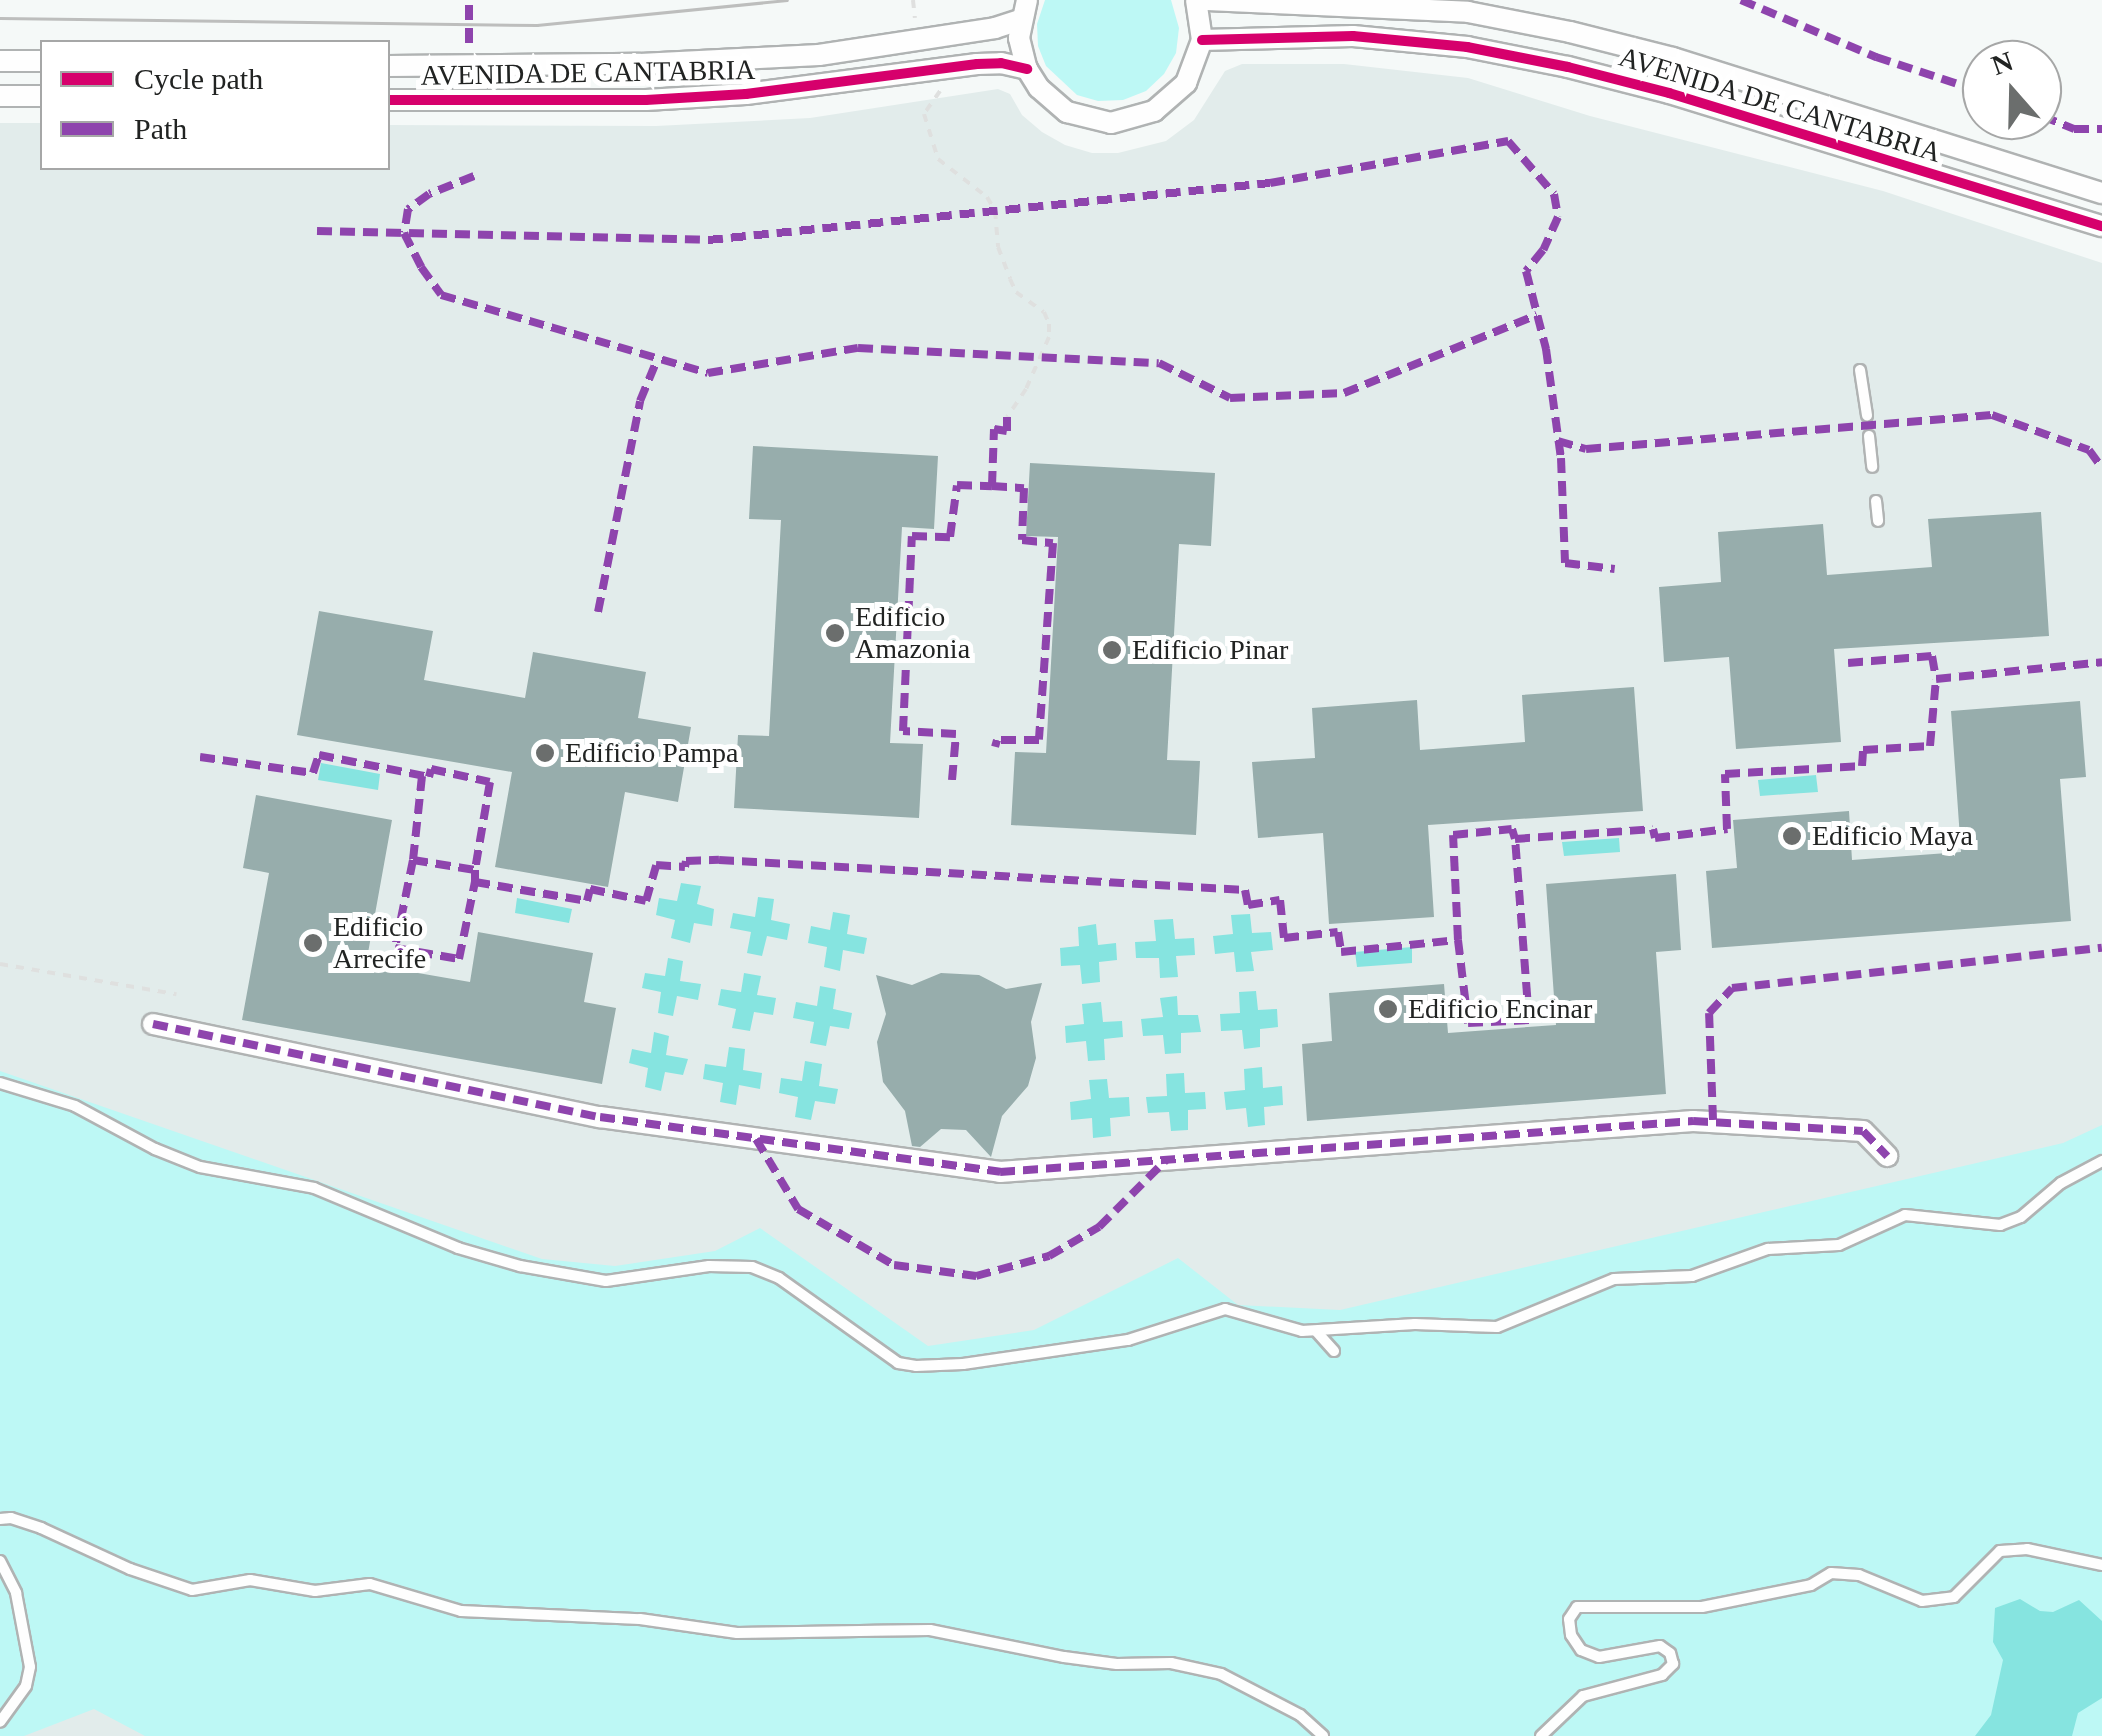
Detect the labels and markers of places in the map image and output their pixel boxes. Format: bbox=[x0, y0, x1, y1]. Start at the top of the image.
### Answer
place label: Edificio Amazonia bbox=[855, 600, 970, 666]
marker: Edificio Amazonia bbox=[824, 622, 846, 644]
place label: Edificio Pinar bbox=[1132, 633, 1288, 667]
marker: Edificio Pinar bbox=[1101, 639, 1123, 661]
place label: Edificio Pampa bbox=[565, 736, 738, 770]
marker: Edificio Pampa bbox=[534, 742, 556, 764]
place label: Edificio Maya bbox=[1812, 819, 1973, 853]
marker: Edificio Maya bbox=[1781, 825, 1803, 847]
place label: Edificio Arrecife bbox=[333, 910, 426, 976]
marker: Edificio Arrecife bbox=[302, 932, 324, 954]
place label: Edificio Encinar bbox=[1408, 992, 1592, 1026]
marker: Edificio Encinar bbox=[1377, 998, 1399, 1020]

